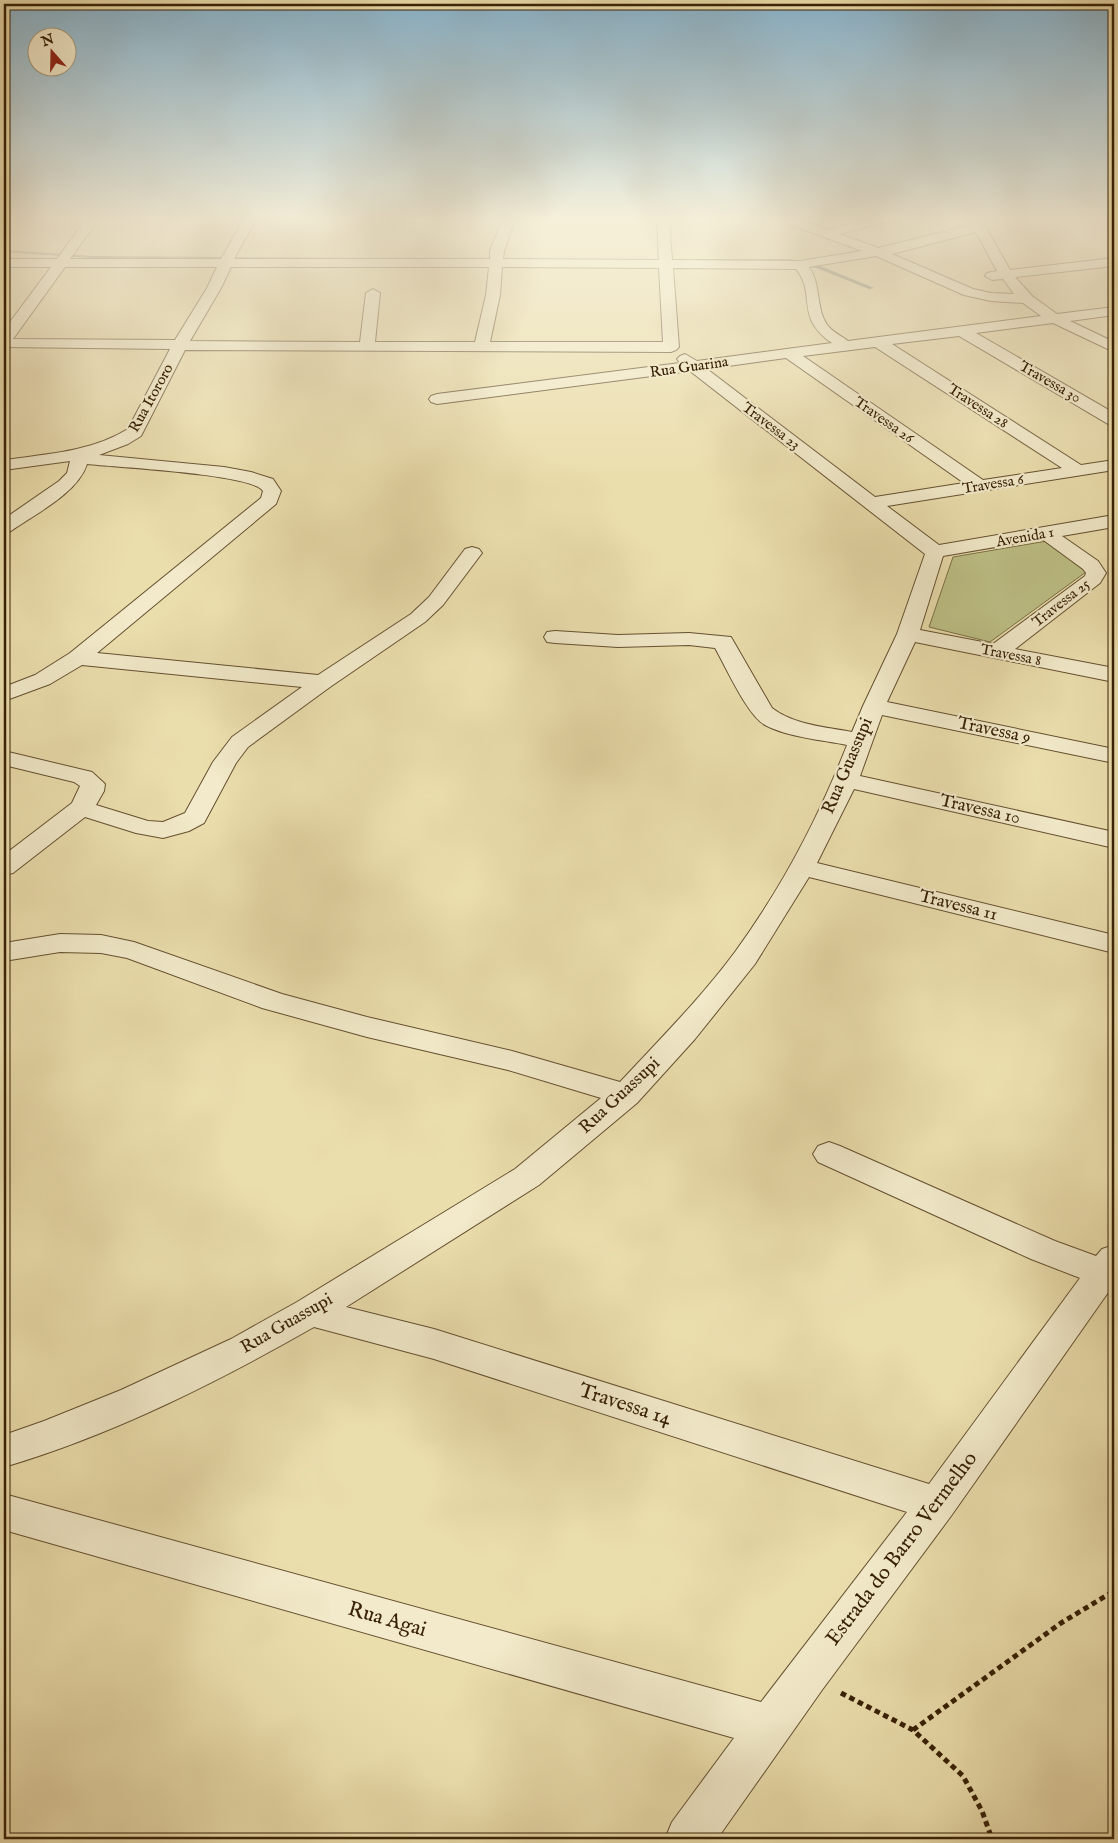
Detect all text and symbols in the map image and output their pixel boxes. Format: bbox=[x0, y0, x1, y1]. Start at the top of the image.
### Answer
north arrow bbox=[28, 28, 78, 78]
text: N bbox=[38, 30, 57, 52]
street label: Rua Guarina bbox=[649, 352, 730, 382]
street label: Travessa 30 bbox=[1016, 357, 1084, 407]
street label: Rua Itororo bbox=[124, 360, 178, 436]
street label: Travessa 28 bbox=[944, 379, 1012, 433]
street label: Travessa 26 bbox=[850, 393, 918, 448]
street label: Travessa 23 bbox=[738, 398, 804, 454]
street label: Travessa 6 bbox=[961, 470, 1026, 498]
street label: Avenida 1 bbox=[994, 523, 1055, 552]
street label: Travessa 25 bbox=[1028, 574, 1094, 631]
street label: Travessa 8 bbox=[979, 640, 1043, 670]
street label: Travessa 9 bbox=[955, 712, 1033, 750]
street label: Rua Guassupi bbox=[817, 714, 879, 818]
street label: Travessa 10 bbox=[938, 790, 1022, 830]
street label: Travessa 11 bbox=[916, 885, 1000, 927]
street label: Rua Guassupi bbox=[575, 1052, 665, 1139]
street label: Rua Guassupi bbox=[237, 1288, 337, 1360]
street label: Travessa 14 bbox=[575, 1377, 675, 1433]
street label: Estrada do Barro Vermelho bbox=[820, 1447, 984, 1651]
street label: Rua Agai bbox=[344, 1596, 430, 1644]

